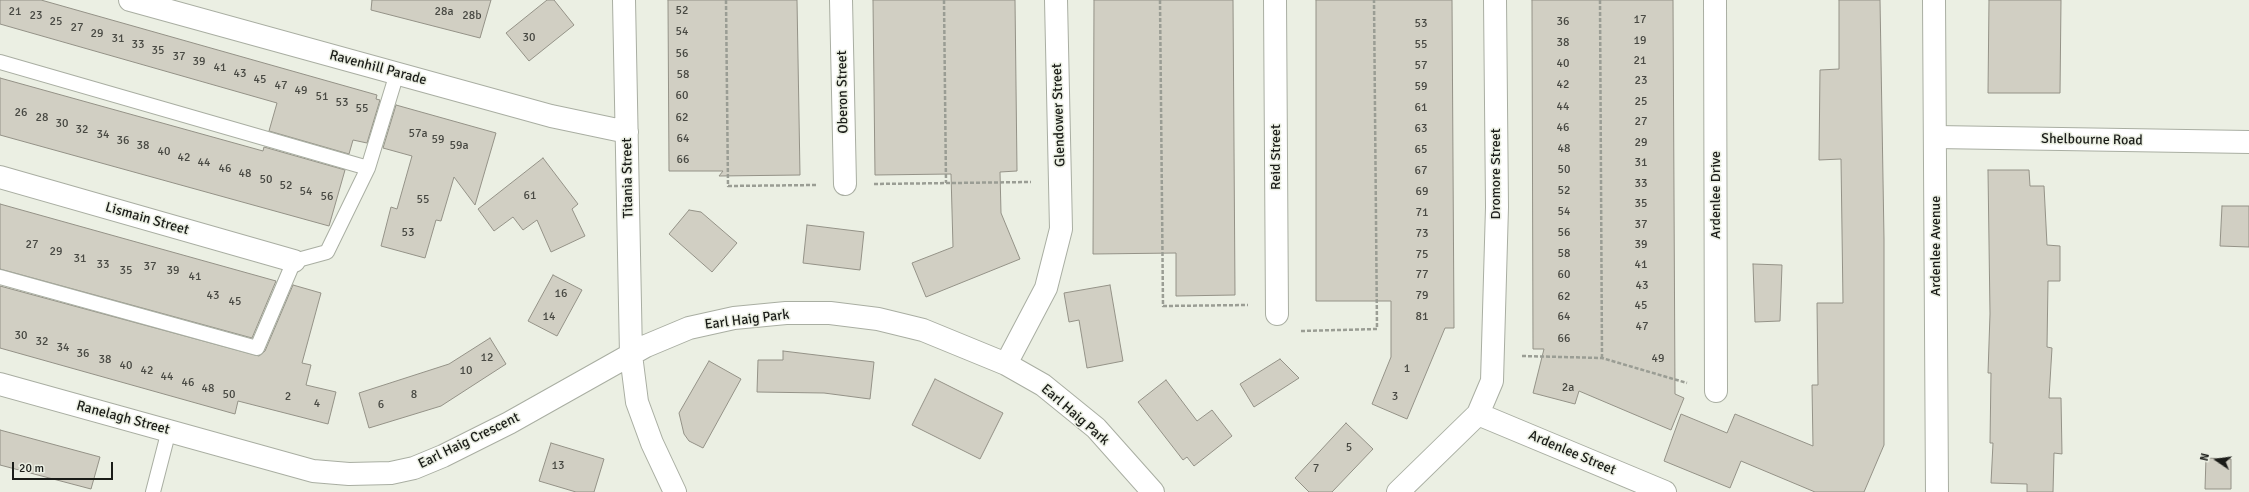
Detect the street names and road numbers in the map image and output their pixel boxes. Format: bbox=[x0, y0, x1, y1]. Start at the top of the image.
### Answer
street label: Ravenhill Parade bbox=[328, 47, 428, 89]
street label: Oberon Street bbox=[834, 50, 852, 134]
street label: Glendower Street bbox=[1049, 63, 1069, 167]
street label: Reid Street bbox=[1268, 124, 1284, 190]
street label: Dromore Street bbox=[1488, 128, 1504, 220]
street label: Shelbourne Road bbox=[2041, 131, 2143, 149]
street label: Titania Street bbox=[619, 138, 637, 218]
street label: Ardenlee Drive bbox=[1708, 151, 1724, 239]
street label: Ardenlee Avenue bbox=[1928, 196, 1944, 296]
street label: Lismain Street bbox=[103, 199, 191, 239]
street label: Earl Haig Park bbox=[704, 306, 790, 334]
street label: Earl Haig Park bbox=[1037, 381, 1113, 449]
street label: Ranelagh Street bbox=[75, 397, 171, 439]
street label: Earl Haig Crescent bbox=[416, 409, 522, 473]
street label: Ardenlee Street bbox=[1526, 427, 1618, 479]

